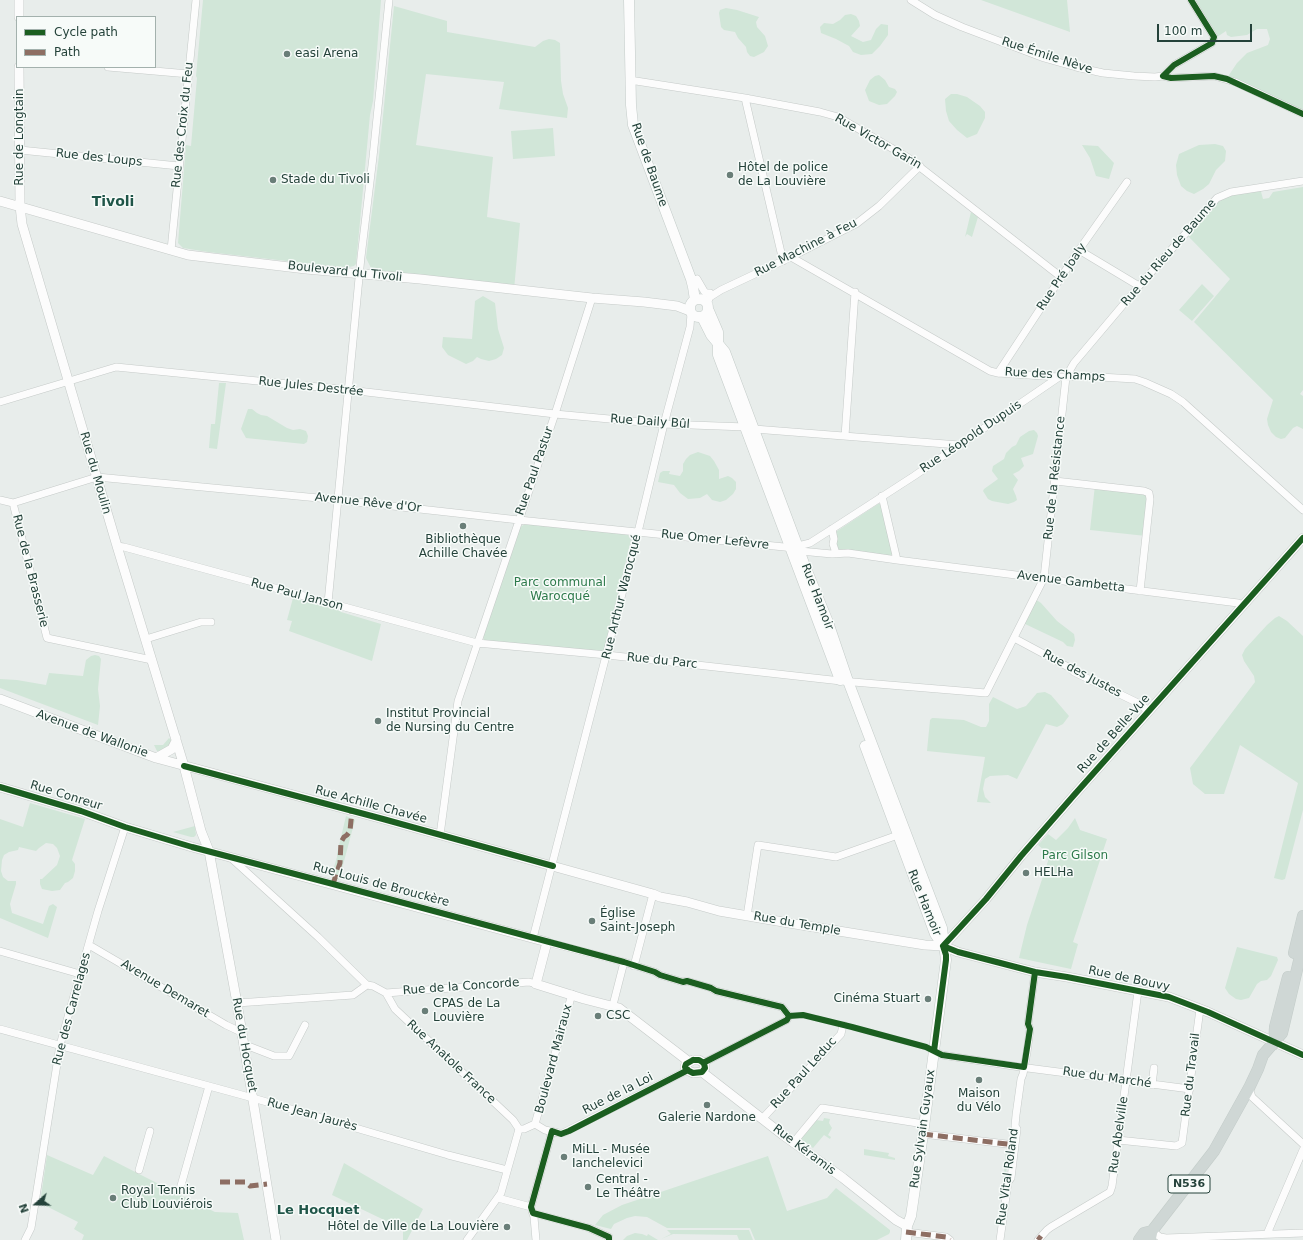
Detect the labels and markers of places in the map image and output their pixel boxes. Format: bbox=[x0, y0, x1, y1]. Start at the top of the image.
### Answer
place label: easi Arena bbox=[295, 47, 358, 61]
marker: easi Arena bbox=[282, 49, 292, 59]
place label: Hôtel de police de La Louvière bbox=[738, 161, 828, 189]
marker: Hôtel de police de La Louvière bbox=[725, 170, 735, 180]
place label: Stade du Tivoli bbox=[281, 173, 370, 187]
marker: Stade du Tivoli bbox=[268, 175, 278, 185]
marker: Bibliothèque Achille Chavée bbox=[458, 521, 468, 531]
place label: Bibliothèque Achille Chavée bbox=[419, 533, 507, 561]
place label: Institut Provincial de Nursing du Centre bbox=[386, 707, 514, 735]
marker: Institut Provincial de Nursing du Centre bbox=[373, 716, 383, 726]
place label: HELHa bbox=[1034, 866, 1074, 880]
marker: HELHa bbox=[1021, 868, 1031, 878]
place label: Église Saint-Joseph bbox=[600, 907, 675, 935]
marker: Église Saint-Joseph bbox=[587, 916, 597, 926]
place label: Cinéma Stuart bbox=[834, 992, 920, 1006]
marker: Cinéma Stuart bbox=[923, 994, 933, 1004]
place label: CPAS de La Louvière bbox=[433, 997, 500, 1025]
marker: CPAS de La Louvière bbox=[420, 1006, 430, 1016]
place label: CSC bbox=[606, 1009, 630, 1023]
marker: CSC bbox=[593, 1011, 603, 1021]
marker: Maison du Vélo bbox=[974, 1075, 984, 1085]
place label: Maison du Vélo bbox=[957, 1087, 1001, 1115]
marker: Galerie Nardone bbox=[702, 1100, 712, 1110]
place label: Galerie Nardone bbox=[658, 1111, 756, 1125]
place label: MiLL - Musée Ianchelevici bbox=[572, 1143, 650, 1171]
marker: MiLL - Musée Ianchelevici bbox=[559, 1152, 569, 1162]
place label: Central - Le Théâtre bbox=[596, 1173, 660, 1201]
marker: Central - Le Théâtre bbox=[583, 1182, 593, 1192]
place label: Royal Tennis Club Louviérois bbox=[121, 1184, 213, 1212]
marker: Royal Tennis Club Louviérois bbox=[108, 1193, 118, 1203]
place label: Hôtel de Ville de La Louvière bbox=[327, 1220, 499, 1234]
marker: Hôtel de Ville de La Louvière bbox=[502, 1222, 512, 1232]

